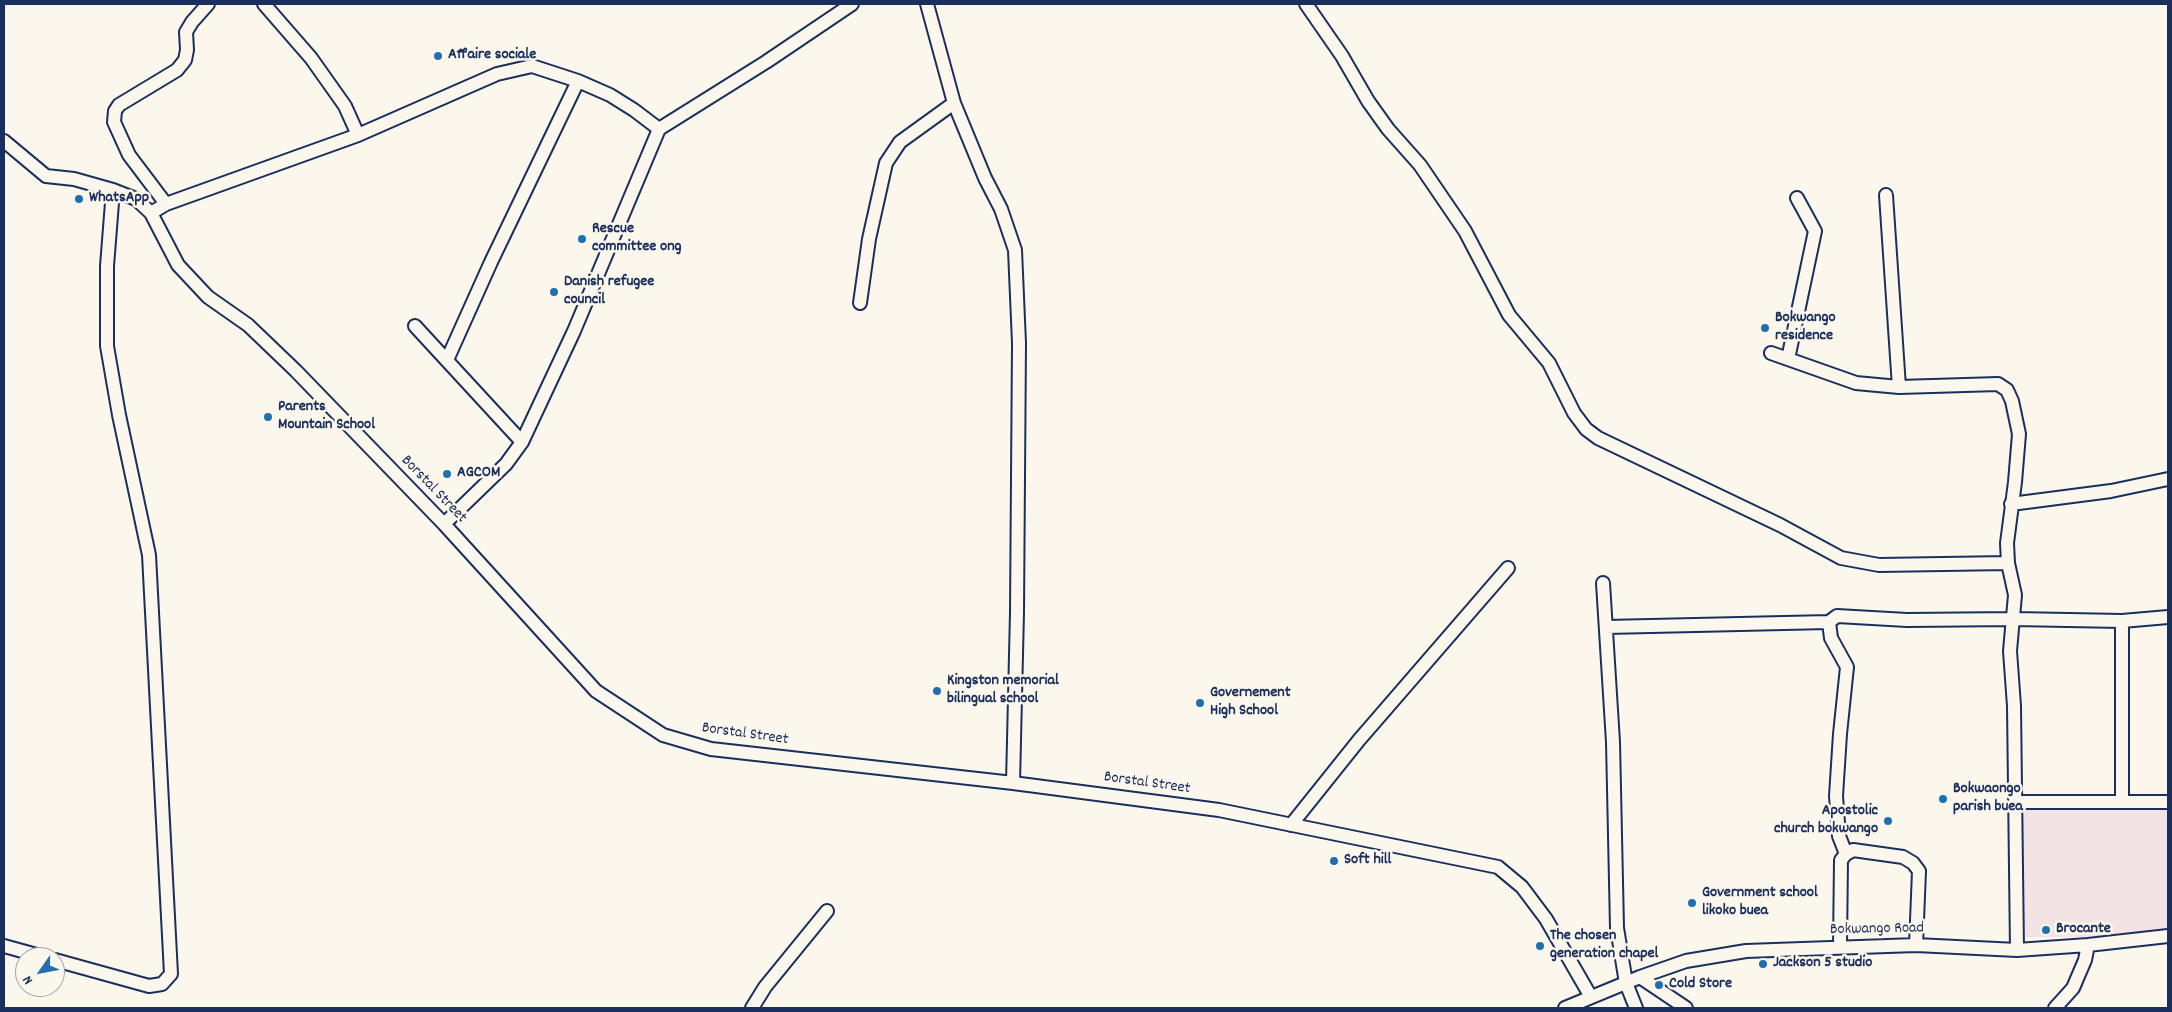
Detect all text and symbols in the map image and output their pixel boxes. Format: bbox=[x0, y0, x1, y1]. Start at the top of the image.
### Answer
place label: Affaire sociale bbox=[448, 46, 536, 66]
marker: Affaire sociale bbox=[432, 50, 444, 62]
place label: WhatsApp bbox=[89, 189, 149, 209]
marker: WhatsApp bbox=[73, 193, 85, 205]
place label: Rescue committee ong bbox=[592, 220, 682, 258]
marker: Rescue committee ong bbox=[576, 233, 588, 245]
place label: Danish refugee council bbox=[564, 273, 654, 311]
marker: Danish refugee council bbox=[548, 286, 560, 298]
place label: Bokwango residence bbox=[1775, 309, 1836, 347]
marker: Bokwango residence bbox=[1759, 322, 1771, 334]
place label: Parents Mountain School bbox=[278, 398, 375, 436]
marker: Parents Mountain School bbox=[262, 411, 274, 423]
street label: Borstal Street bbox=[396, 452, 470, 528]
place label: AGCOM bbox=[457, 464, 500, 484]
marker: AGCOM bbox=[441, 468, 453, 480]
place label: Kingston memorial bilingual school bbox=[947, 672, 1059, 710]
place label: Governement High School bbox=[1210, 684, 1291, 722]
marker: Kingston memorial bilingual school bbox=[931, 685, 943, 697]
marker: Governement High School bbox=[1194, 697, 1206, 709]
street label: Borstal Street bbox=[701, 719, 789, 751]
street label: Borstal Street bbox=[1103, 768, 1191, 800]
place label: Bokwaongo parish buea bbox=[1953, 780, 2023, 818]
marker: Bokwaongo parish buea bbox=[1937, 793, 1949, 805]
place label: Apostolic church bokwango bbox=[1774, 802, 1878, 840]
marker: Apostolic church bokwango bbox=[1882, 815, 1894, 827]
place label: Soft hill bbox=[1344, 851, 1391, 871]
marker: Soft hill bbox=[1328, 855, 1340, 867]
place label: Government school likoko buea bbox=[1702, 884, 1818, 922]
marker: Government school likoko buea bbox=[1686, 897, 1698, 909]
street label: Bokwango Road bbox=[1830, 920, 1924, 940]
place label: Brocante bbox=[2056, 920, 2111, 940]
marker: Brocante bbox=[2040, 924, 2052, 936]
place label: The chosen generation chapel bbox=[1550, 927, 1658, 965]
marker: The chosen generation chapel bbox=[1534, 940, 1546, 952]
north arrow bbox=[15, 947, 65, 997]
place label: Jackson 5 studio bbox=[1773, 954, 1872, 974]
marker: Jackson 5 studio bbox=[1757, 958, 1769, 970]
text: N bbox=[18, 971, 39, 988]
place label: Cold Store bbox=[1669, 975, 1732, 995]
marker: Cold Store bbox=[1653, 979, 1665, 991]

